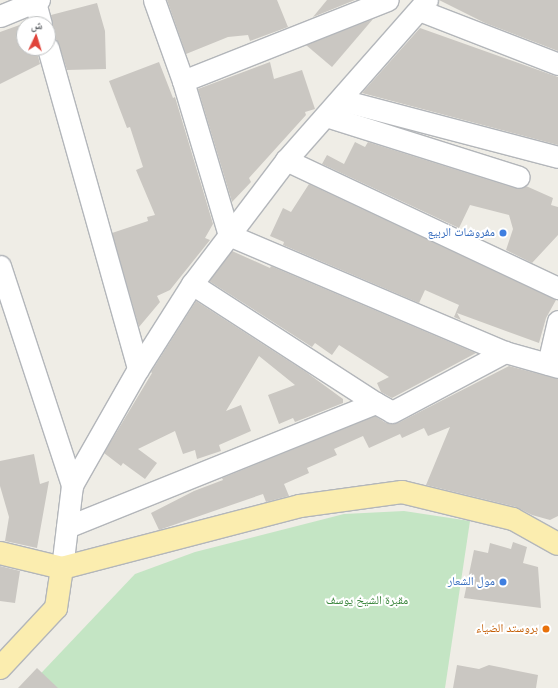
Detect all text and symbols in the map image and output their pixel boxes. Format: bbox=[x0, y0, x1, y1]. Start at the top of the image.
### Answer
north arrow bbox=[16, 16, 56, 56]
text: ش bbox=[30, 18, 43, 32]
place label: مفروشات الربيع bbox=[428, 226, 495, 240]
marker: مفروشات الربيع bbox=[498, 228, 508, 238]
place label: مول الشعار bbox=[448, 575, 495, 589]
marker: مول الشعار bbox=[498, 577, 508, 587]
park label: مقبرة الشيخ يوسف bbox=[326, 594, 408, 608]
place label: بروستد الضياء bbox=[476, 622, 538, 636]
marker: بروستد الضياء bbox=[541, 624, 551, 634]

